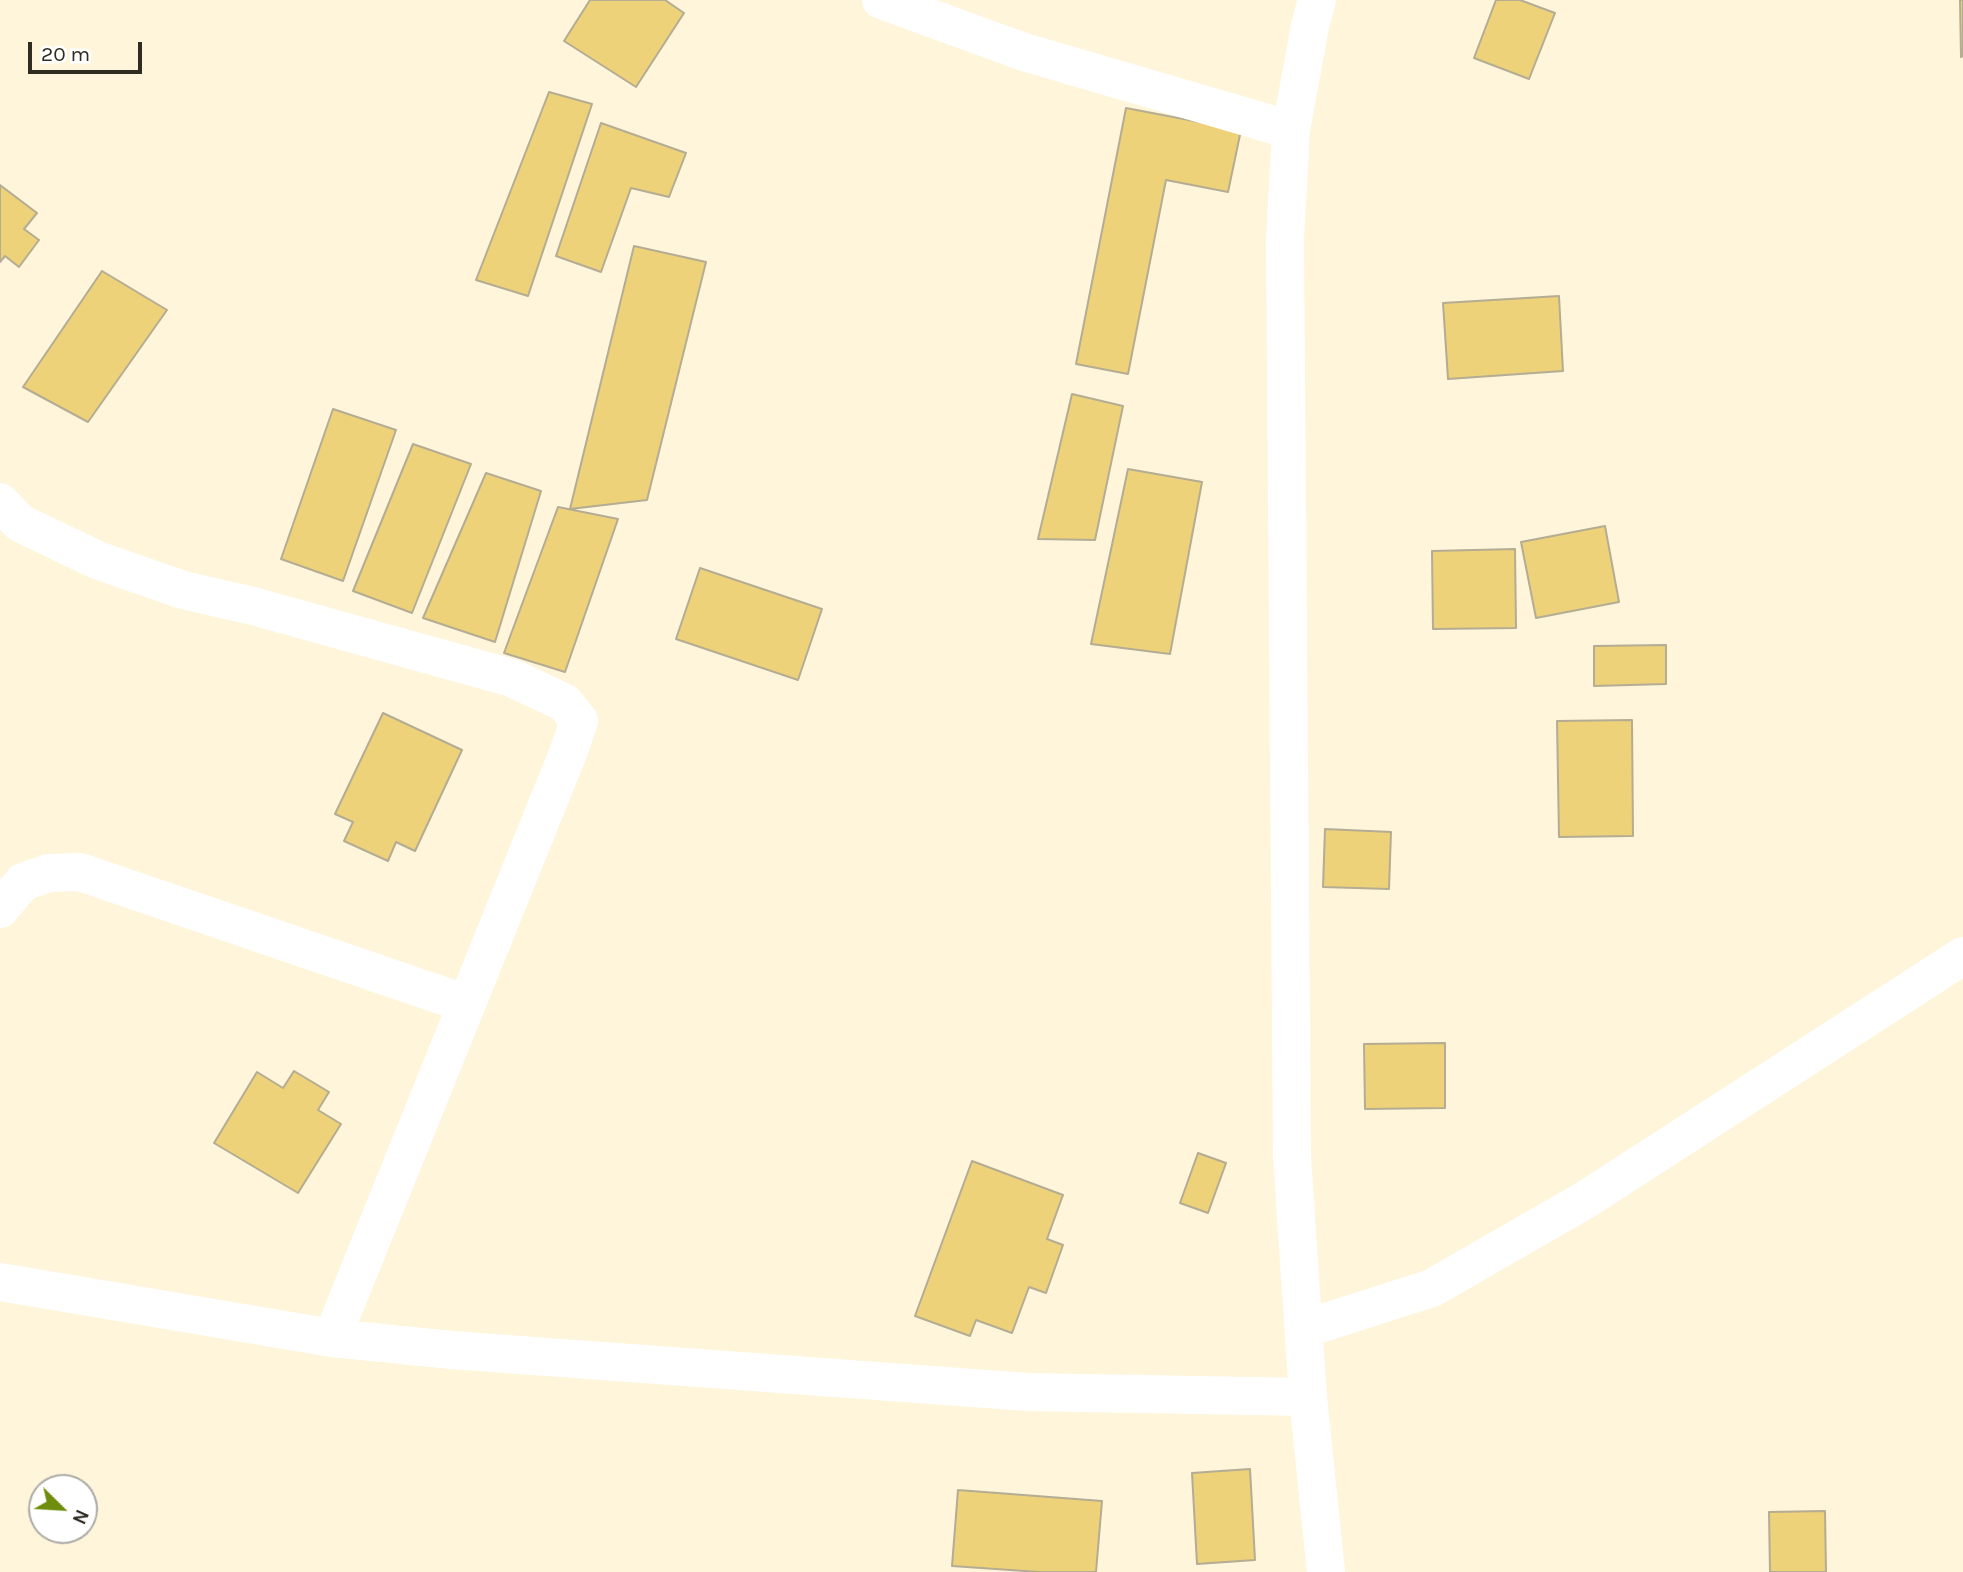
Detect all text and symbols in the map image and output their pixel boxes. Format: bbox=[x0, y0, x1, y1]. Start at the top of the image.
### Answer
scale bar bbox=[32, 28, 145, 72]
text: 20 m bbox=[41, 42, 90, 66]
north arrow bbox=[28, 1474, 98, 1544]
text: N bbox=[68, 1506, 93, 1527]

